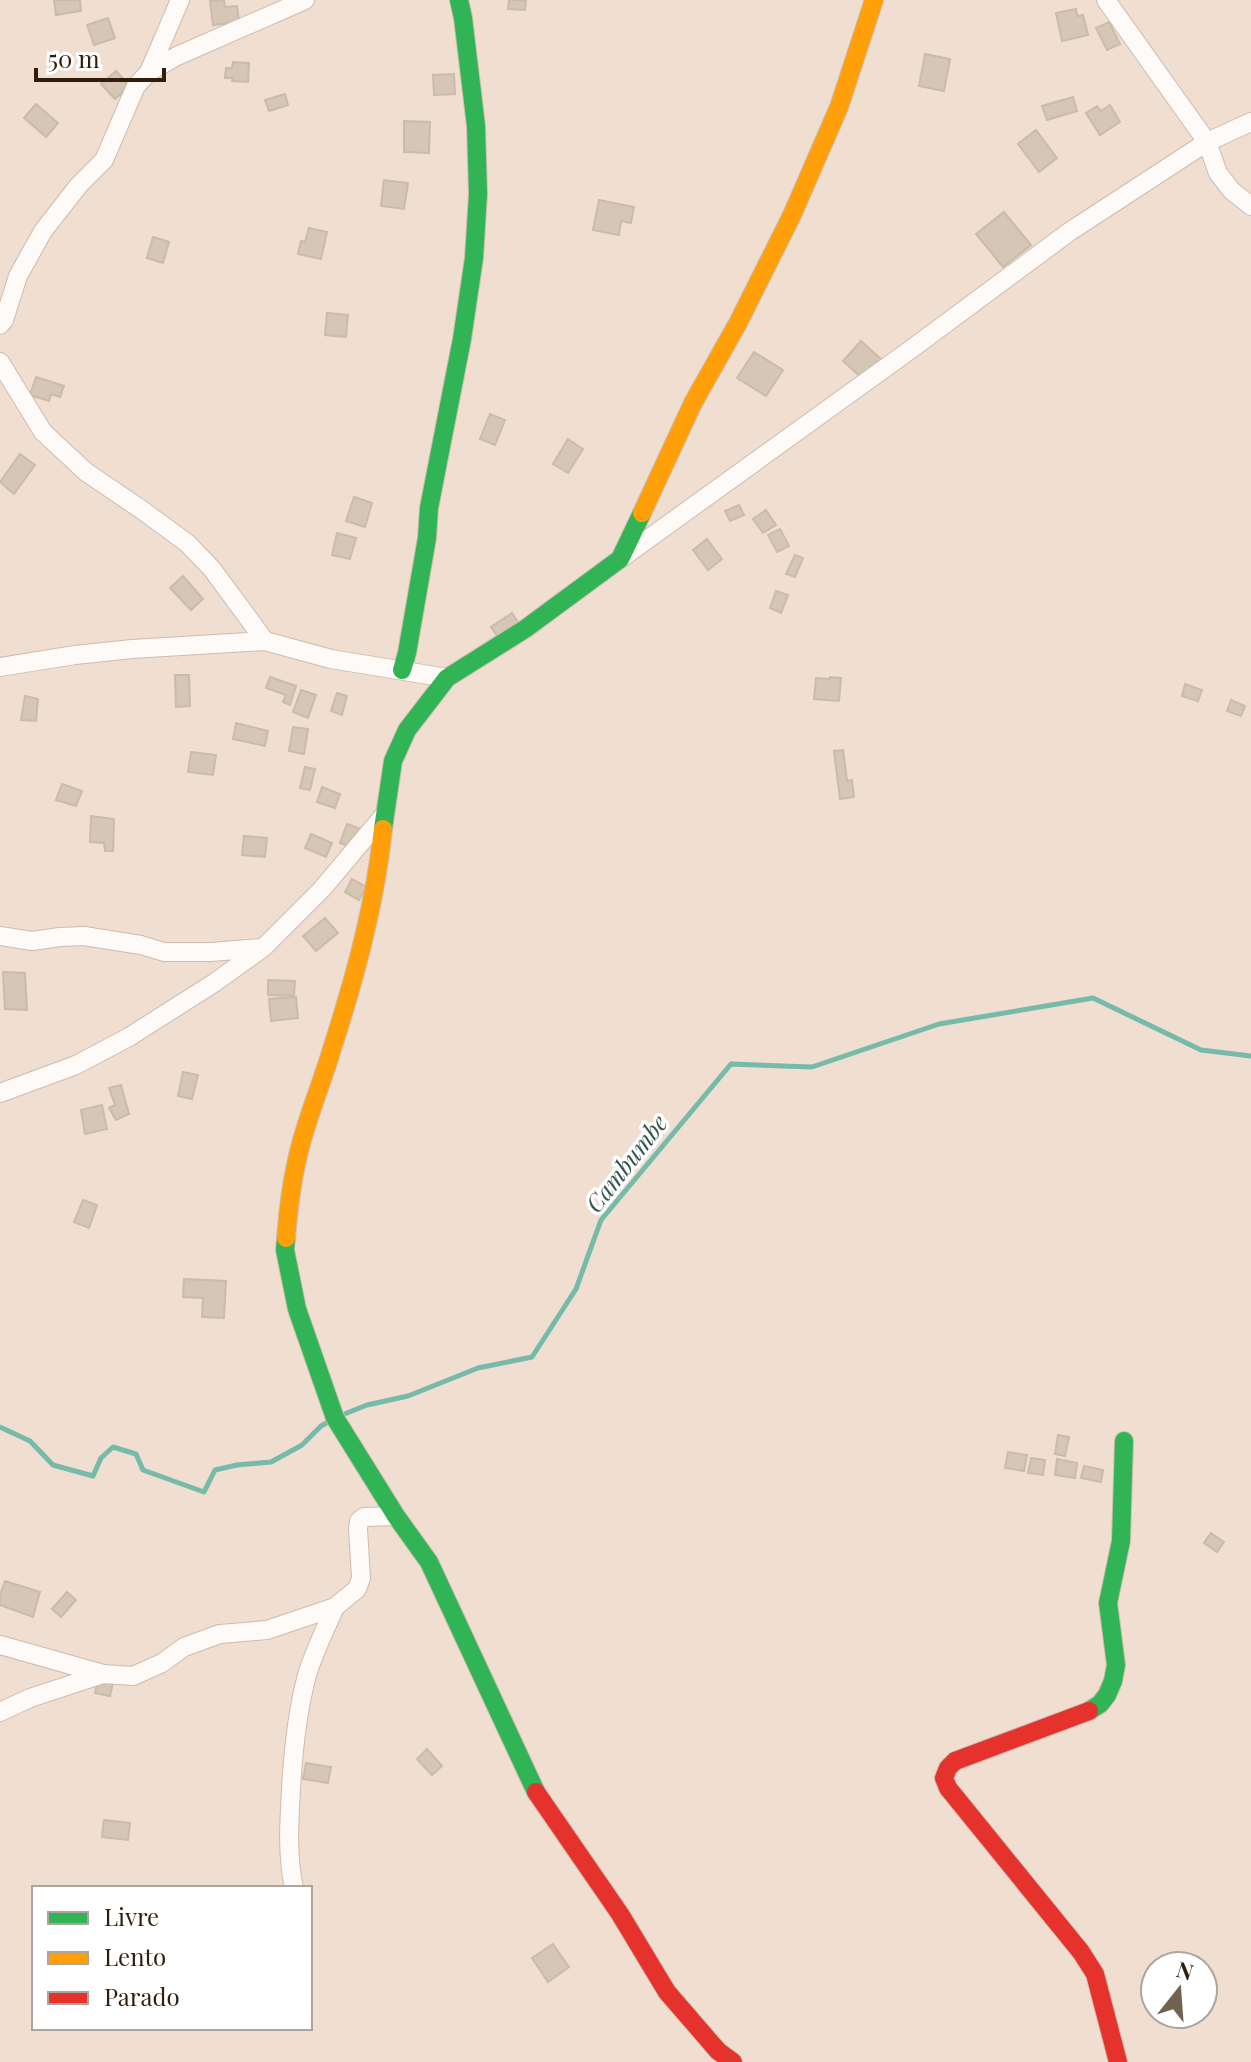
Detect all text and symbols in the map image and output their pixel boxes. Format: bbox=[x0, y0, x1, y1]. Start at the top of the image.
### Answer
scale bar bbox=[36, 32, 164, 82]
text: 50 m bbox=[48, 42, 100, 74]
water label: Cambumbe bbox=[577, 1107, 674, 1218]
legend bbox=[32, 1886, 312, 2030]
text: Livre bbox=[104, 1900, 159, 1932]
text: Lento bbox=[104, 1940, 166, 1972]
north arrow bbox=[1139, 1950, 1219, 2030]
text: N bbox=[1173, 1953, 1197, 1987]
text: Parado bbox=[104, 1980, 180, 2012]

